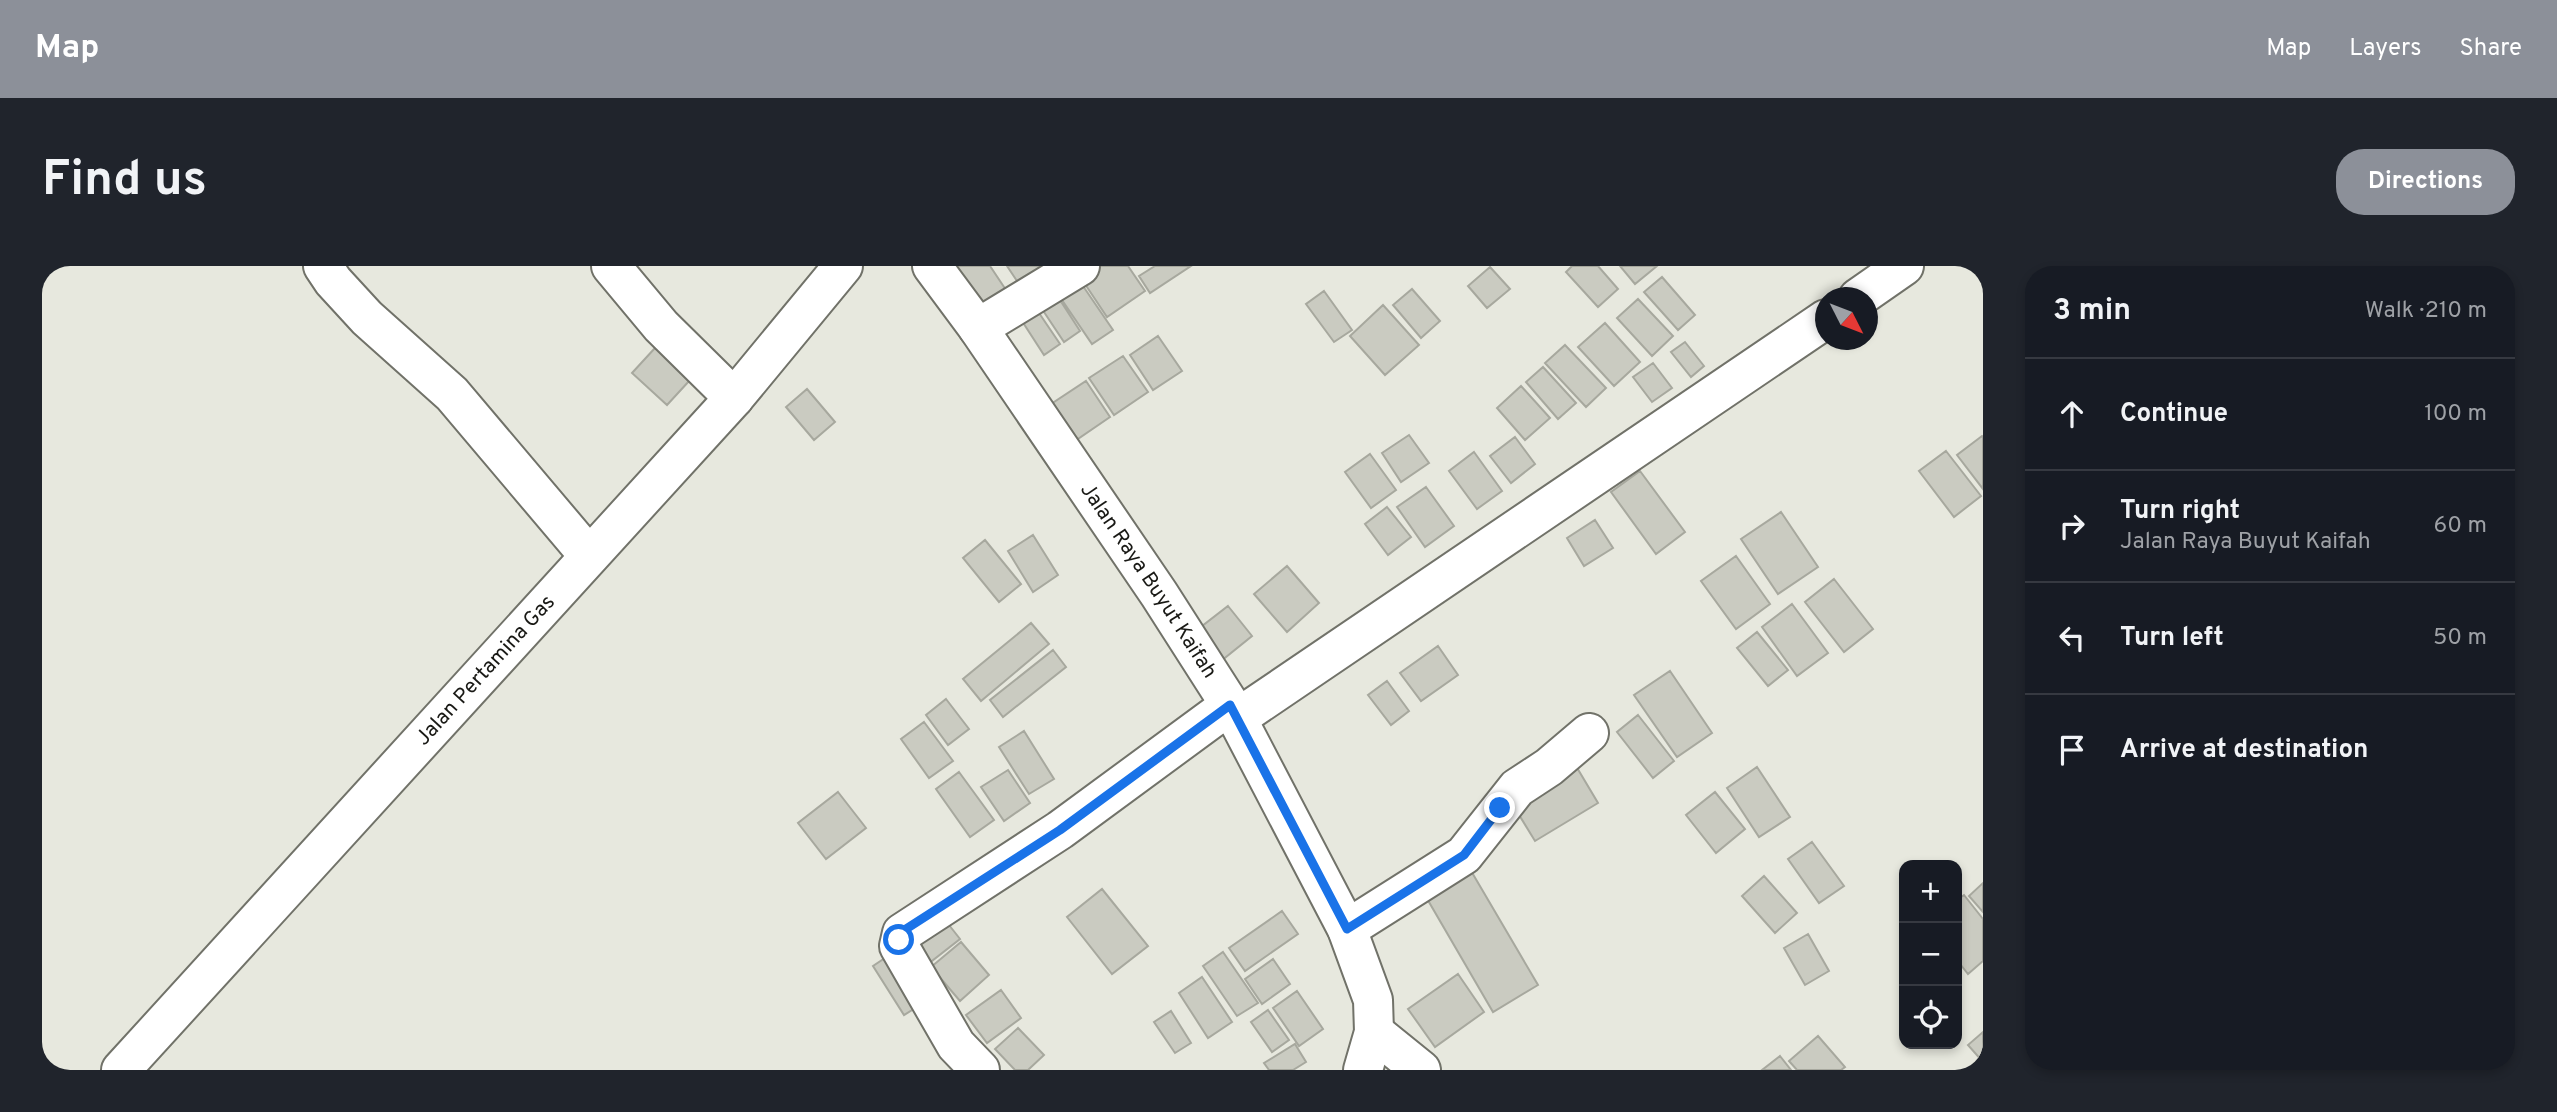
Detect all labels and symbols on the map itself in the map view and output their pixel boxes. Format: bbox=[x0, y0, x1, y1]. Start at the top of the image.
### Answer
north arrow bbox=[1815, 287, 1878, 350]
street label: Jalan Raya Buyut Kaifah bbox=[1074, 478, 1223, 683]
street label: Jalan Pertamina Gas bbox=[410, 589, 561, 751]
route end bbox=[1484, 792, 1515, 823]
route start bbox=[883, 924, 914, 955]

